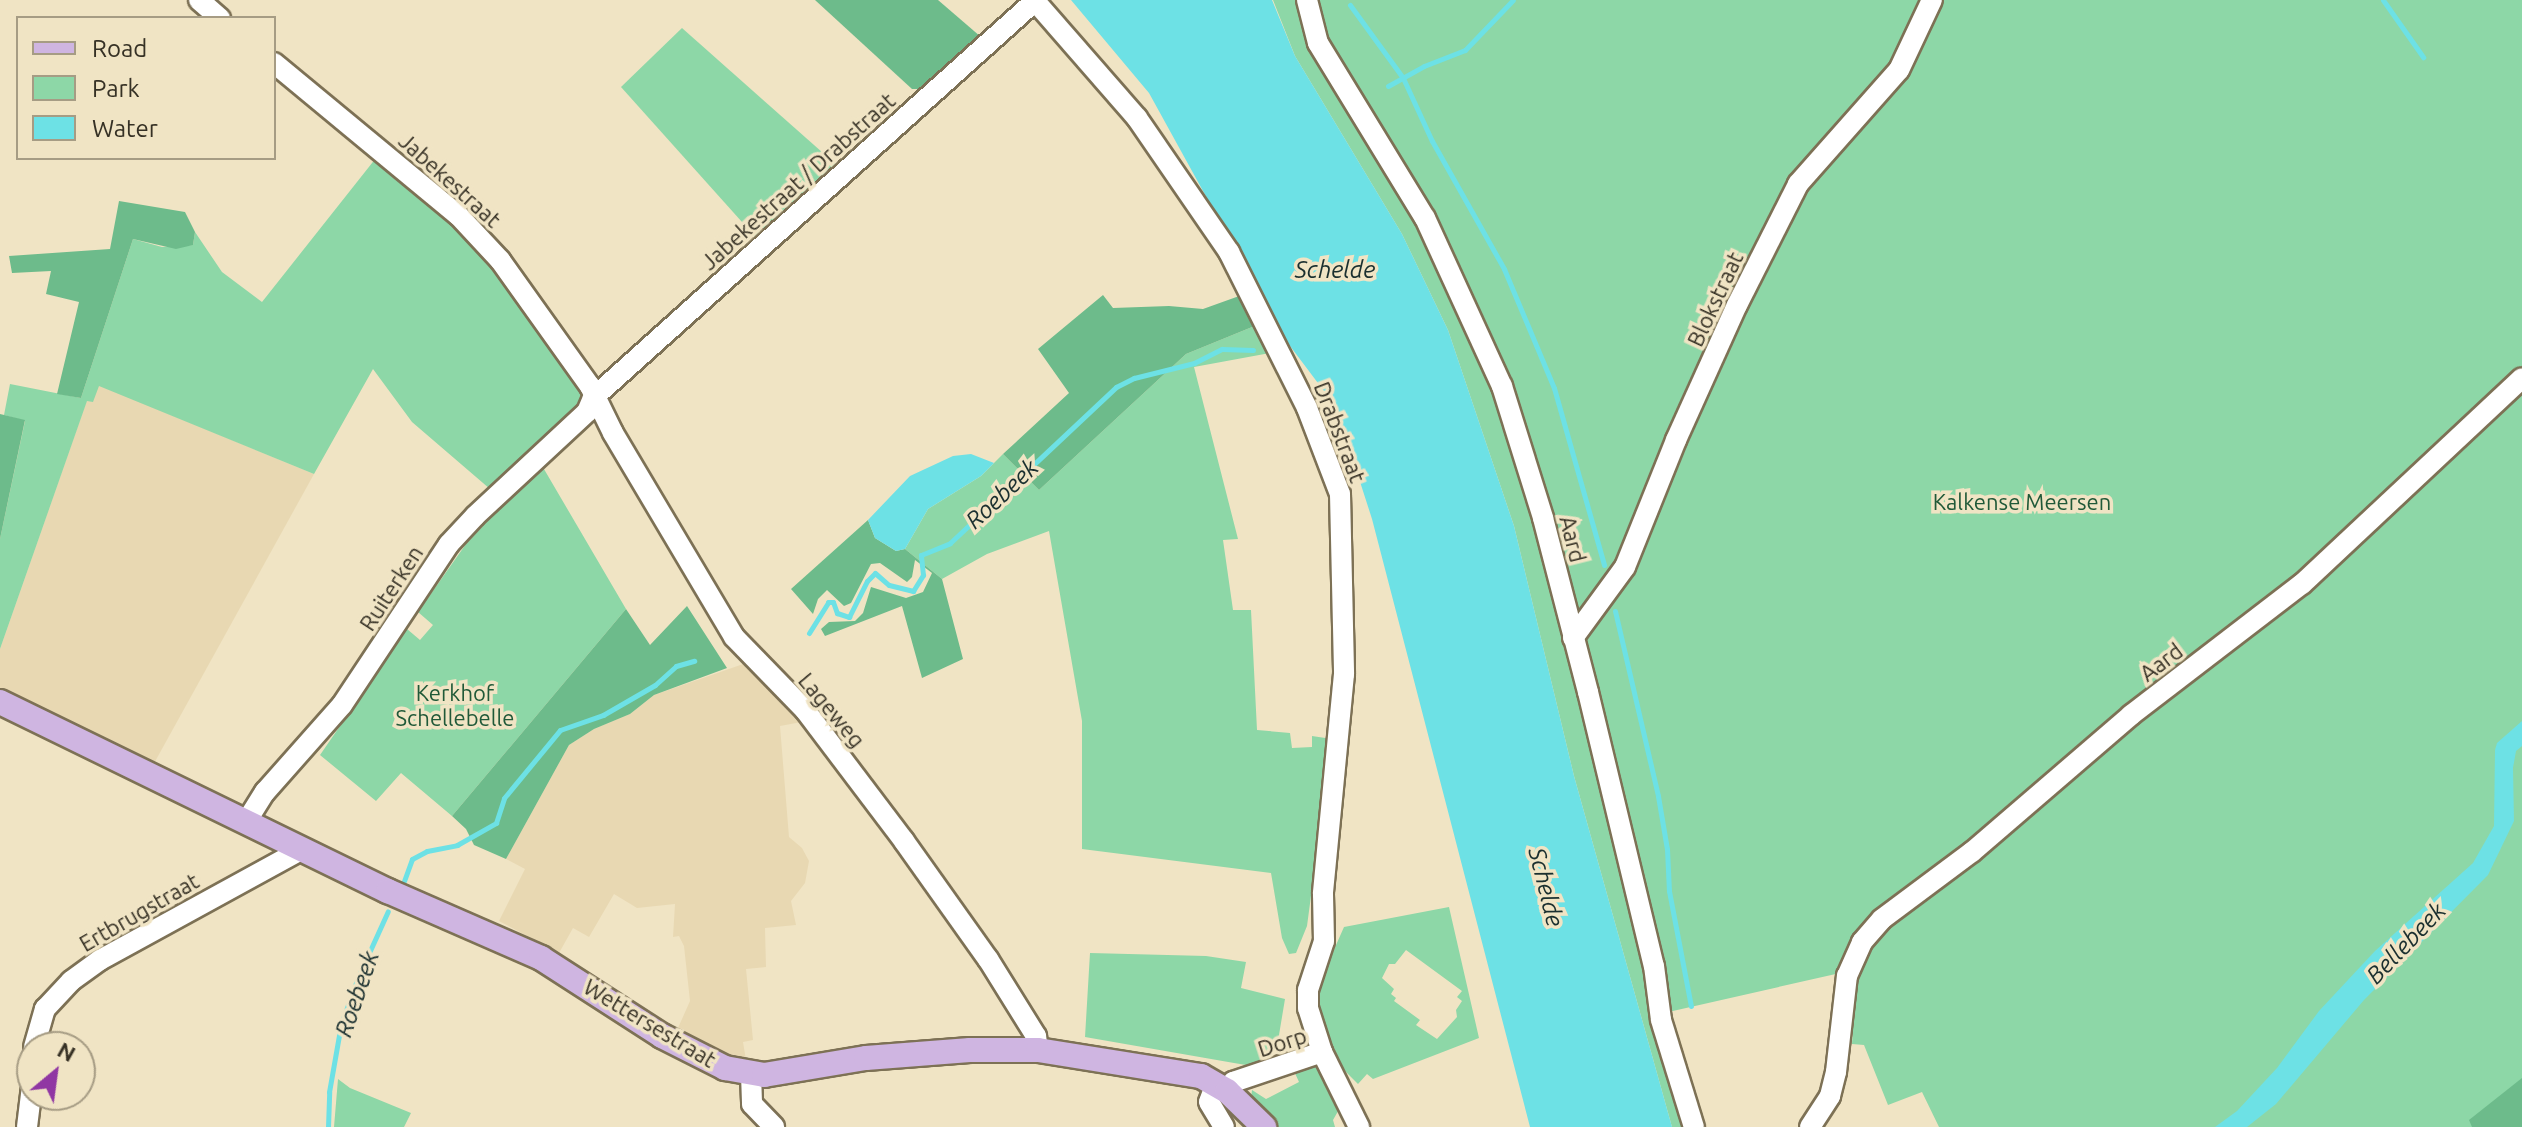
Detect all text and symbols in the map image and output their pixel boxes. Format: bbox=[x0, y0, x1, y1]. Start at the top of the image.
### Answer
legend bbox=[16, 16, 276, 160]
text: Road bbox=[92, 35, 147, 62]
text: Park bbox=[92, 75, 140, 102]
street label: Jabekestraat / Drabstraat bbox=[696, 87, 900, 275]
text: Water bbox=[92, 115, 158, 142]
street label: Jabekestraat bbox=[394, 127, 506, 233]
street label: Blokstraat bbox=[1682, 247, 1748, 351]
water label: Schelde bbox=[1295, 256, 1375, 284]
street label: Drabstraat bbox=[1309, 378, 1371, 486]
water label: Roebeek bbox=[960, 453, 1044, 535]
park label: Kalkense Meersen bbox=[1933, 489, 2111, 515]
street label: Aard bbox=[1555, 513, 1591, 565]
street label: Ruiterken bbox=[354, 540, 428, 636]
street label: Aard bbox=[2134, 637, 2188, 687]
street label: Lageweg bbox=[793, 667, 871, 753]
park label: Kerkhof Schellebelle bbox=[396, 679, 514, 730]
water label: Schelde bbox=[1522, 844, 1570, 930]
street label: Ertbrugstraat bbox=[75, 867, 203, 957]
water label: Bellebeek bbox=[2360, 896, 2452, 990]
water label: Roebeek bbox=[329, 947, 385, 1041]
street label: Wettersestraat bbox=[579, 973, 721, 1073]
street label: Dorp bbox=[1254, 1022, 1310, 1062]
north arrow bbox=[16, 1031, 96, 1111]
text: N bbox=[54, 1036, 80, 1066]

